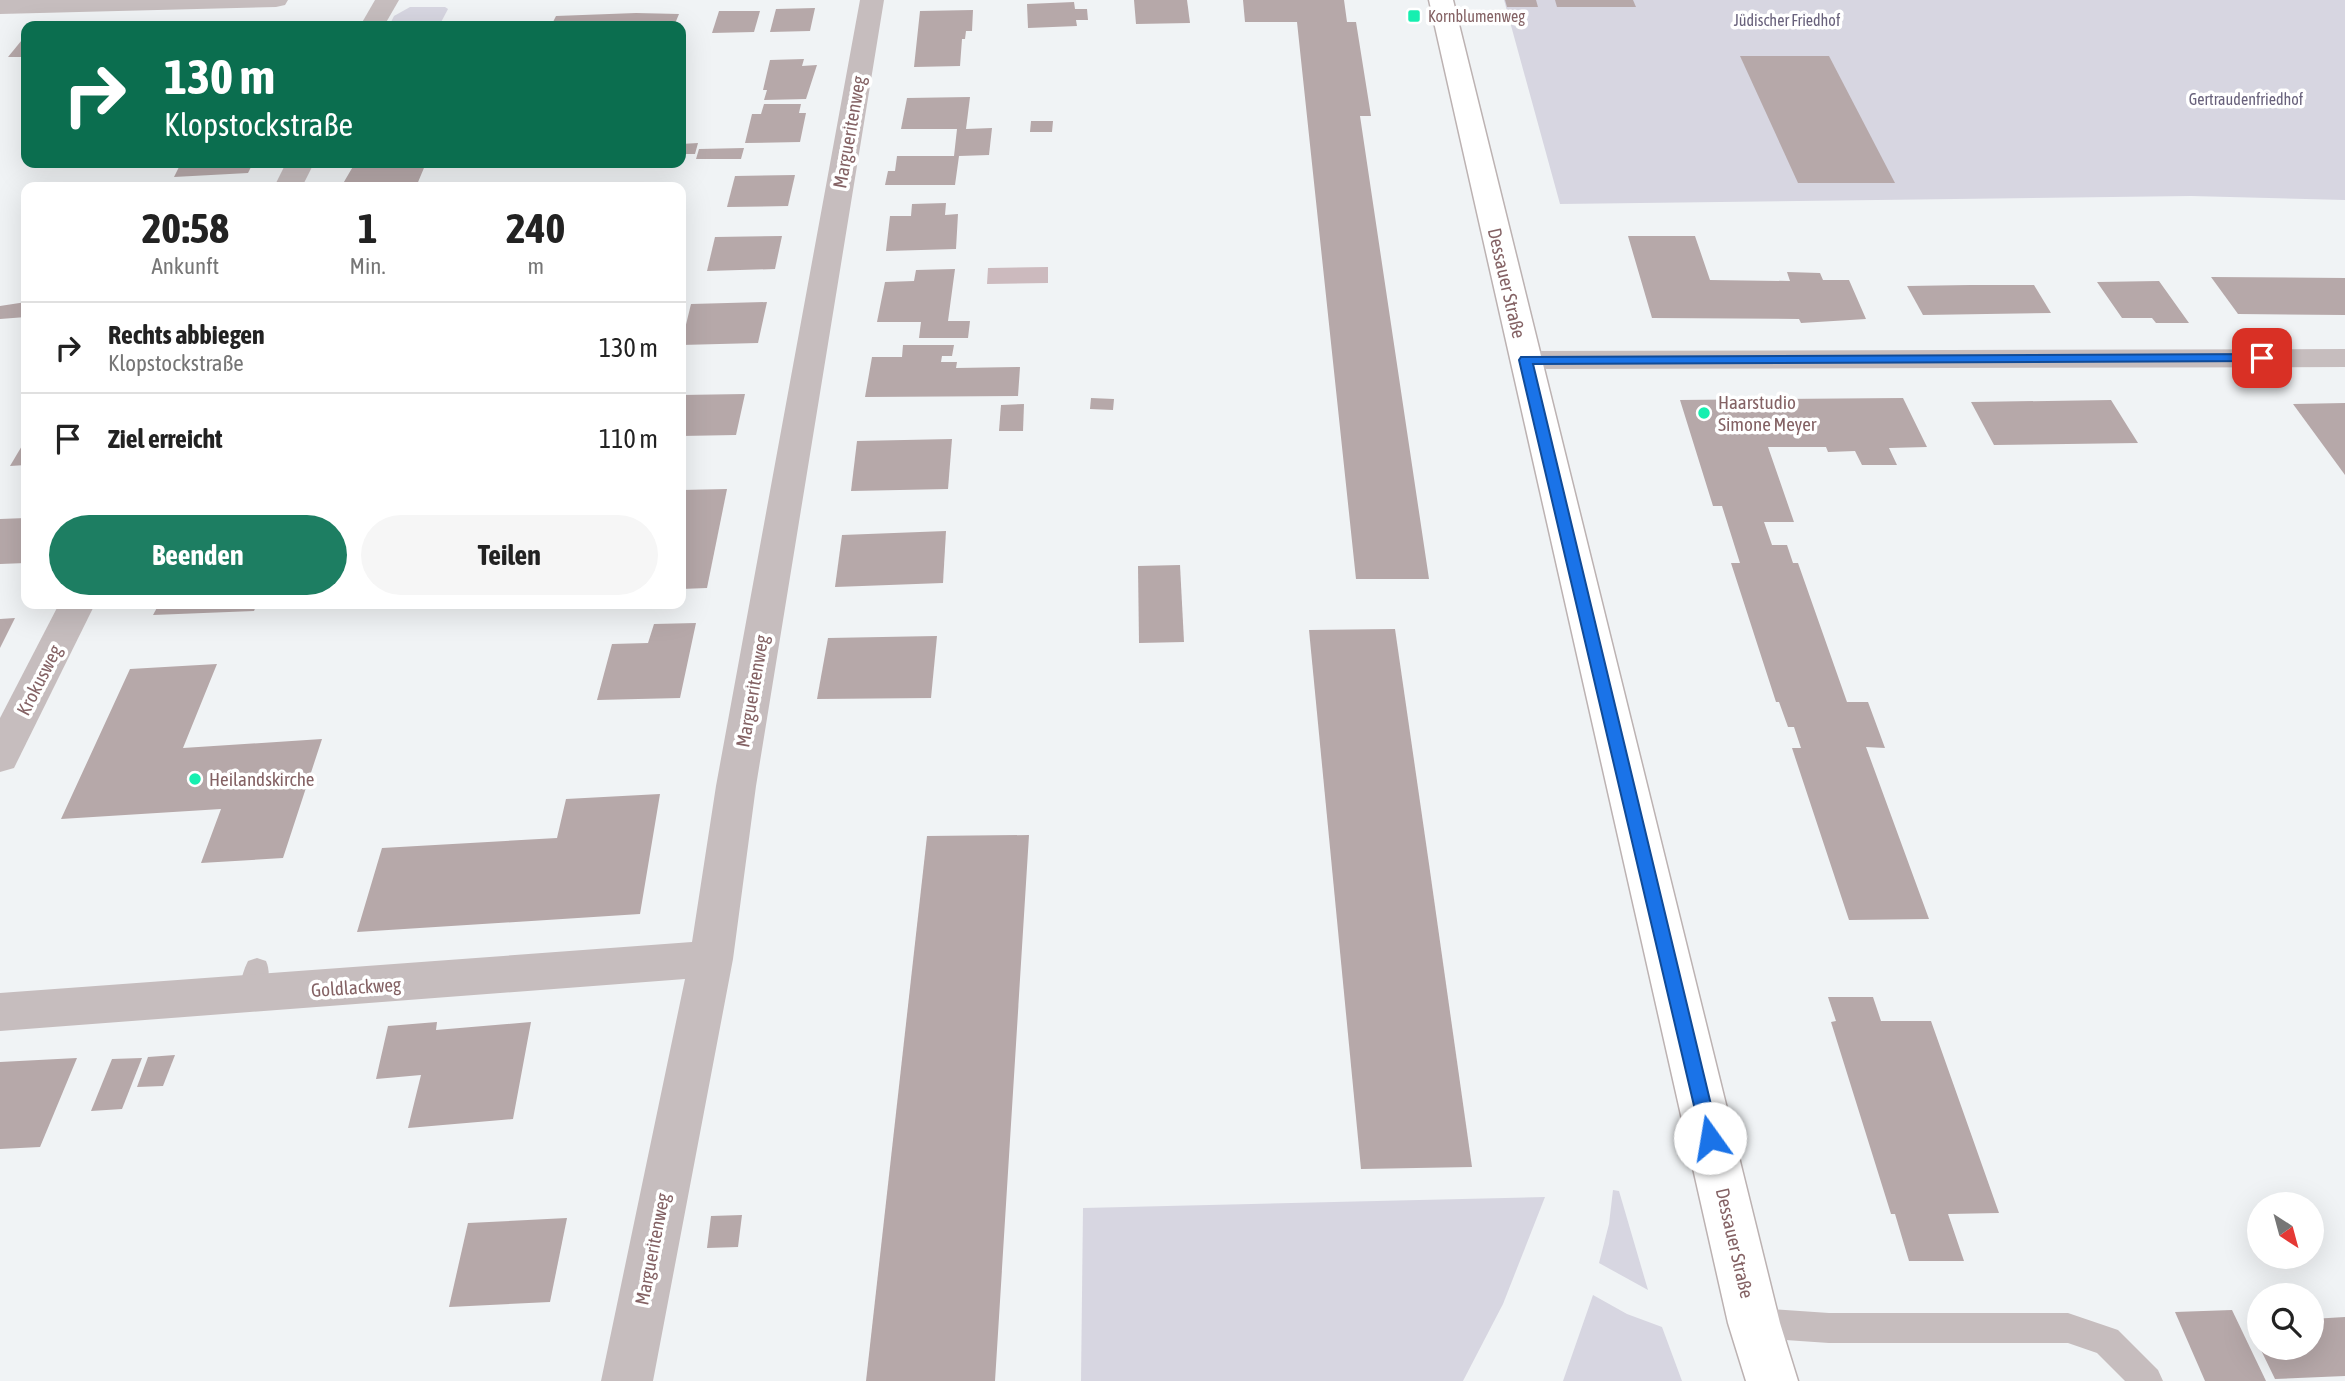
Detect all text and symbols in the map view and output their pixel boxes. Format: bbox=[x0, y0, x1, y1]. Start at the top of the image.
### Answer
place label: Kornblumenweg bbox=[1428, 7, 1525, 26]
marker: Kornblumenweg bbox=[1406, 8, 1422, 24]
park label: Jüdischer Friedhof bbox=[1734, 11, 1841, 29]
text: 130 m bbox=[164, 48, 275, 104]
icon: right bbox=[49, 49, 140, 140]
street label: Margueritenweg bbox=[828, 73, 870, 190]
park label: Gertraudenfriedhof bbox=[2189, 90, 2304, 108]
text: Klopstockstraße bbox=[164, 106, 353, 143]
text: 20:58 bbox=[142, 204, 229, 252]
text: 1 bbox=[358, 204, 377, 252]
text: 240 bbox=[506, 204, 565, 252]
street label: Dessauer Straße bbox=[1484, 226, 1530, 340]
text: Ankunft bbox=[151, 253, 219, 279]
text: Min. bbox=[350, 253, 385, 279]
text: m bbox=[527, 253, 544, 279]
text: Rechts abbiegen bbox=[108, 320, 265, 350]
pin bbox=[2232, 328, 2292, 388]
icon: right bbox=[49, 329, 87, 367]
text: 130 m bbox=[599, 333, 658, 363]
icon: arrive bbox=[2243, 339, 2281, 377]
text: Klopstockstraße bbox=[108, 350, 244, 376]
place label: Haarstudio Simone Meyer bbox=[1718, 391, 1817, 435]
marker: Haarstudio Simone Meyer bbox=[1696, 405, 1712, 421]
icon: arrive bbox=[49, 420, 87, 458]
text: Ziel erreicht bbox=[108, 424, 223, 454]
text: 110 m bbox=[599, 424, 658, 454]
button: Beenden bbox=[49, 515, 347, 595]
button: Teilen bbox=[361, 515, 658, 595]
street label: Margueritenweg bbox=[731, 632, 773, 749]
street label: Krokusweg bbox=[12, 640, 66, 719]
place label: Heilandskirche bbox=[209, 768, 314, 790]
marker: Heilandskirche bbox=[187, 771, 203, 787]
street label: Goldlackweg bbox=[310, 973, 403, 1001]
position arrow bbox=[1673, 1101, 1747, 1175]
street label: Dessauer Straße bbox=[1712, 1186, 1758, 1300]
street label: Margueritenweg bbox=[630, 1190, 674, 1307]
north arrow bbox=[2247, 1192, 2324, 1269]
map controls bbox=[2247, 1192, 2324, 1360]
button: search bbox=[2247, 1283, 2324, 1360]

